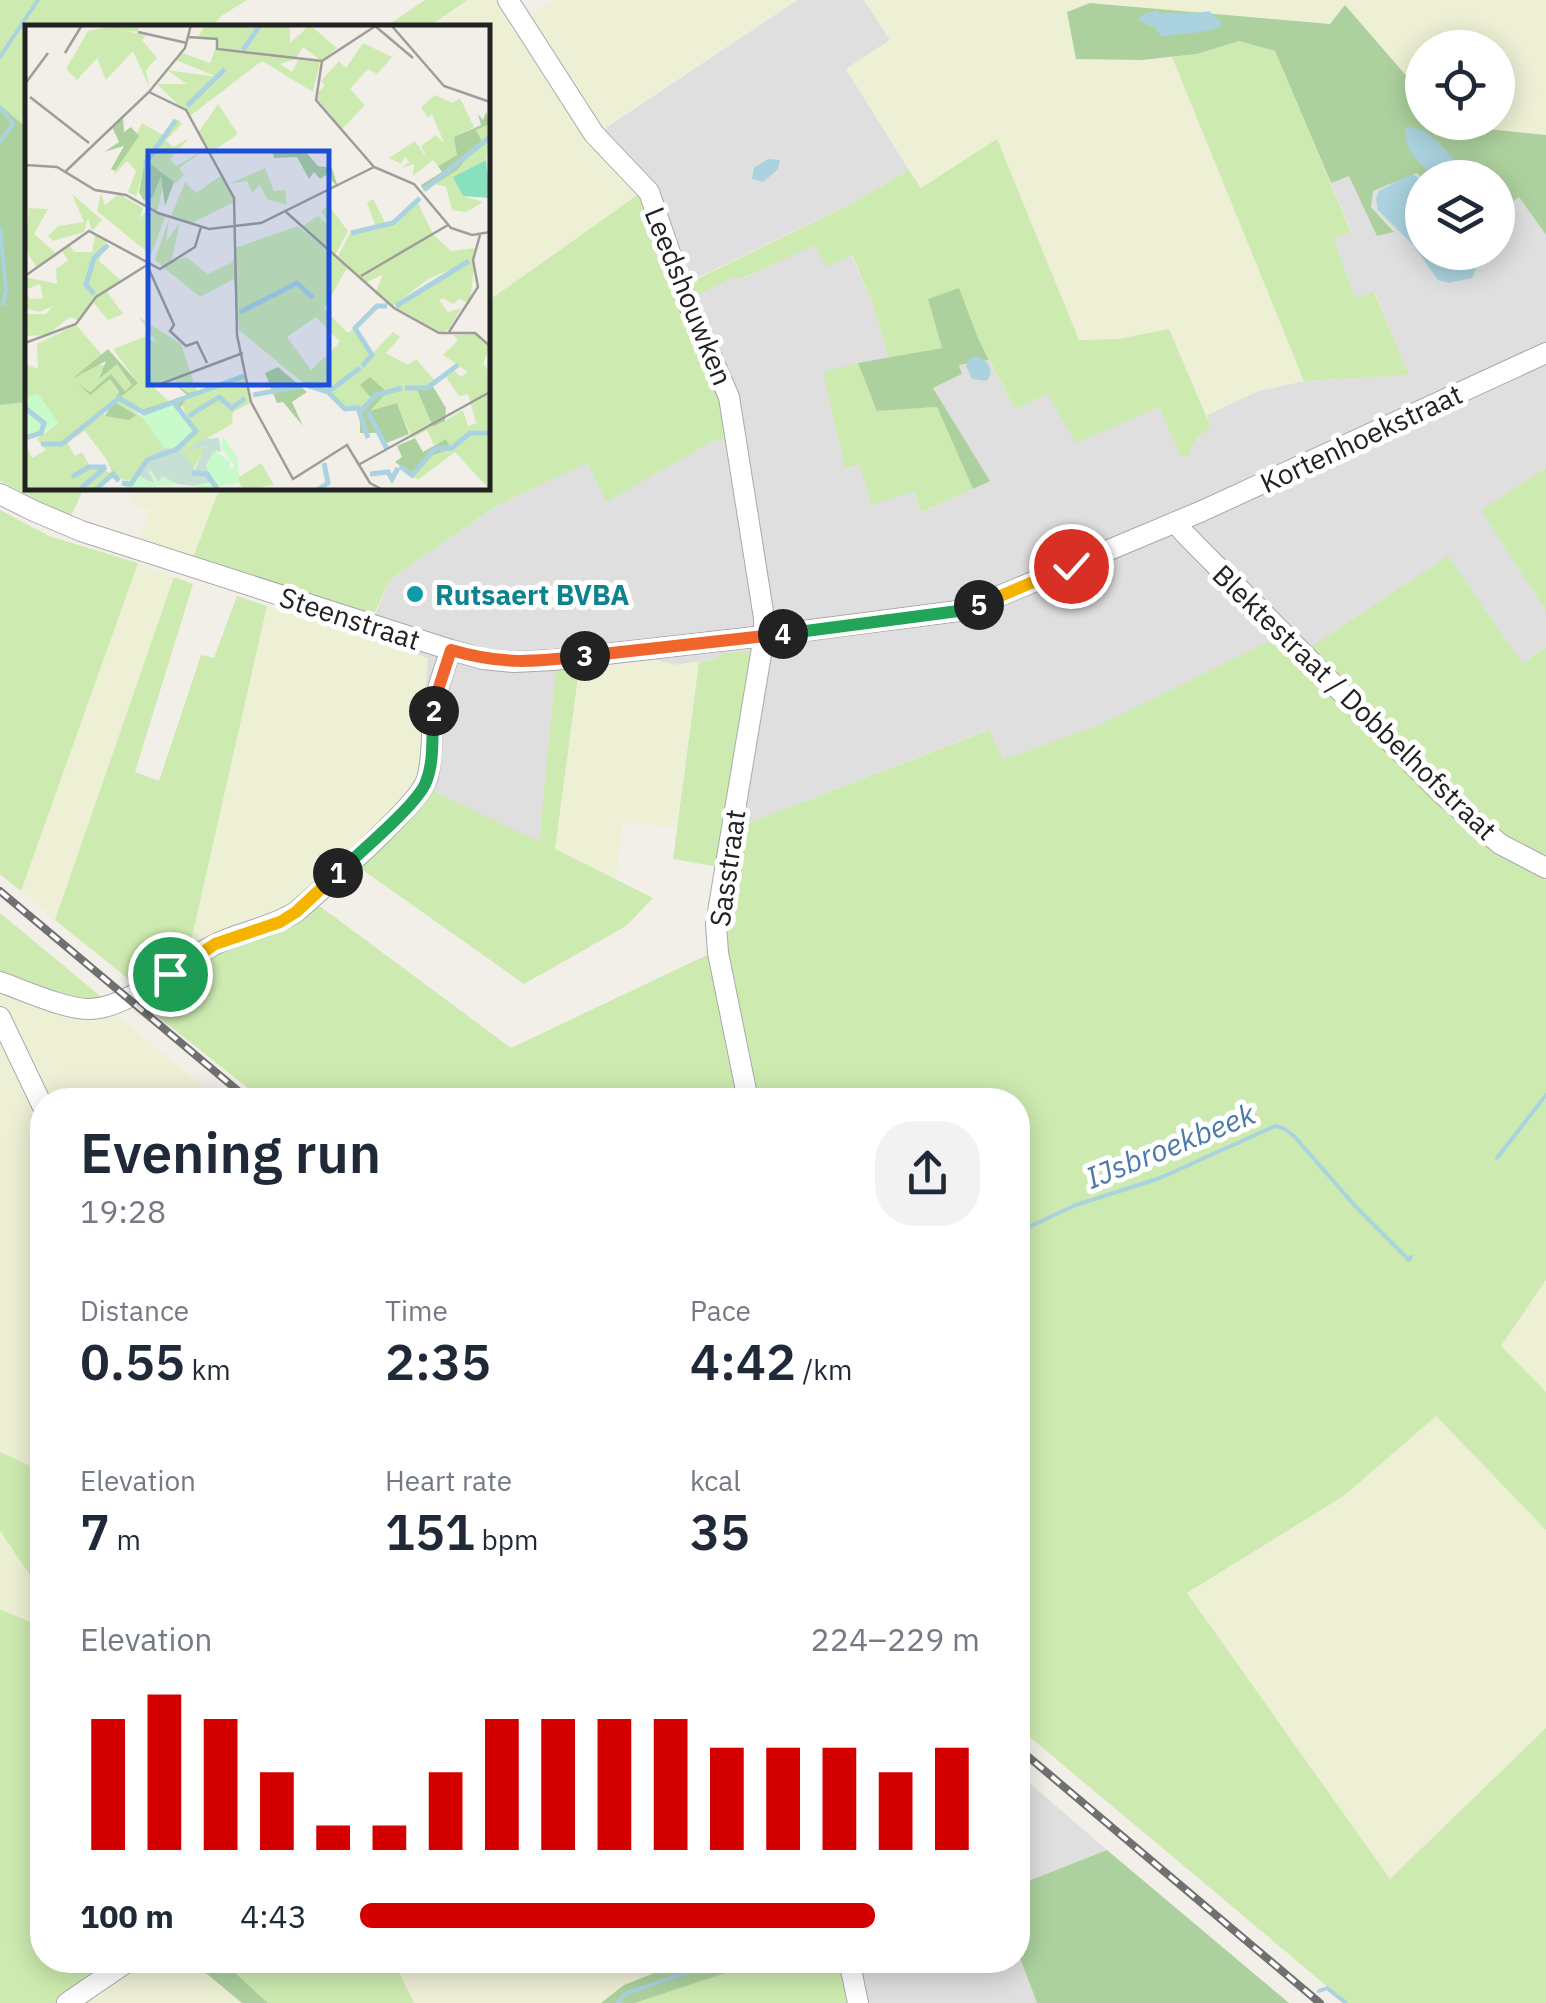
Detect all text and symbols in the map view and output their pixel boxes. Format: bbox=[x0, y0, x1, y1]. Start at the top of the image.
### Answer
inset map bbox=[25, 25, 490, 490]
map controls bbox=[1405, 30, 1515, 270]
button: locate bbox=[1405, 30, 1515, 140]
button: layers bbox=[1405, 160, 1515, 270]
street label: Leedshouwken bbox=[636, 201, 742, 391]
street label: Kortenhoekstraat bbox=[1254, 375, 1468, 501]
pin bbox=[1029, 524, 1114, 609]
icon: check bbox=[1044, 539, 1099, 594]
street label: Blektestraat / Dobbelhofstraat bbox=[1205, 556, 1505, 848]
place label: Rutsaert BVBA bbox=[435, 576, 629, 613]
street label: Steenstraat bbox=[275, 578, 425, 658]
pin: 5 bbox=[954, 580, 1004, 630]
marker: Rutsaert BVBA bbox=[404, 583, 426, 605]
text: 5 bbox=[971, 586, 987, 623]
pin: 4 bbox=[758, 609, 808, 659]
text: 4 bbox=[775, 615, 791, 652]
pin: 3 bbox=[560, 631, 610, 681]
text: 3 bbox=[577, 637, 593, 674]
pin: 2 bbox=[409, 686, 459, 736]
text: 2 bbox=[426, 692, 442, 729]
street label: Sasstraat bbox=[700, 807, 754, 929]
pin: 1 bbox=[313, 848, 363, 898]
text: 1 bbox=[330, 854, 346, 891]
pin bbox=[128, 932, 213, 1017]
icon: arrive bbox=[143, 947, 198, 1002]
water label: IJsbroekbeek bbox=[1080, 1093, 1261, 1197]
text: Evening run bbox=[80, 1117, 381, 1188]
button: share bbox=[875, 1121, 980, 1226]
text: 19:28 bbox=[80, 1190, 166, 1232]
text: Distance bbox=[80, 1292, 189, 1329]
text: Time bbox=[385, 1292, 448, 1329]
text: Pace bbox=[690, 1292, 751, 1329]
text: 0.55 bbox=[80, 1329, 185, 1394]
text: 2:35 bbox=[385, 1329, 491, 1394]
text: 4:42 bbox=[690, 1329, 796, 1394]
text: km bbox=[185, 1351, 231, 1388]
text: /km bbox=[796, 1351, 853, 1388]
text: Elevation bbox=[80, 1462, 196, 1499]
text: Heart rate bbox=[385, 1462, 512, 1499]
text: kcal bbox=[690, 1462, 741, 1499]
text: 7 bbox=[80, 1499, 110, 1564]
text: 151 bbox=[385, 1499, 475, 1564]
text: 35 bbox=[690, 1499, 750, 1564]
text: m bbox=[110, 1521, 141, 1558]
text: bpm bbox=[475, 1521, 539, 1558]
text: Elevation bbox=[80, 1618, 213, 1660]
text: 224–229 m bbox=[810, 1618, 980, 1660]
text: 100 m bbox=[80, 1895, 174, 1937]
text: 4:43 bbox=[240, 1895, 307, 1937]

